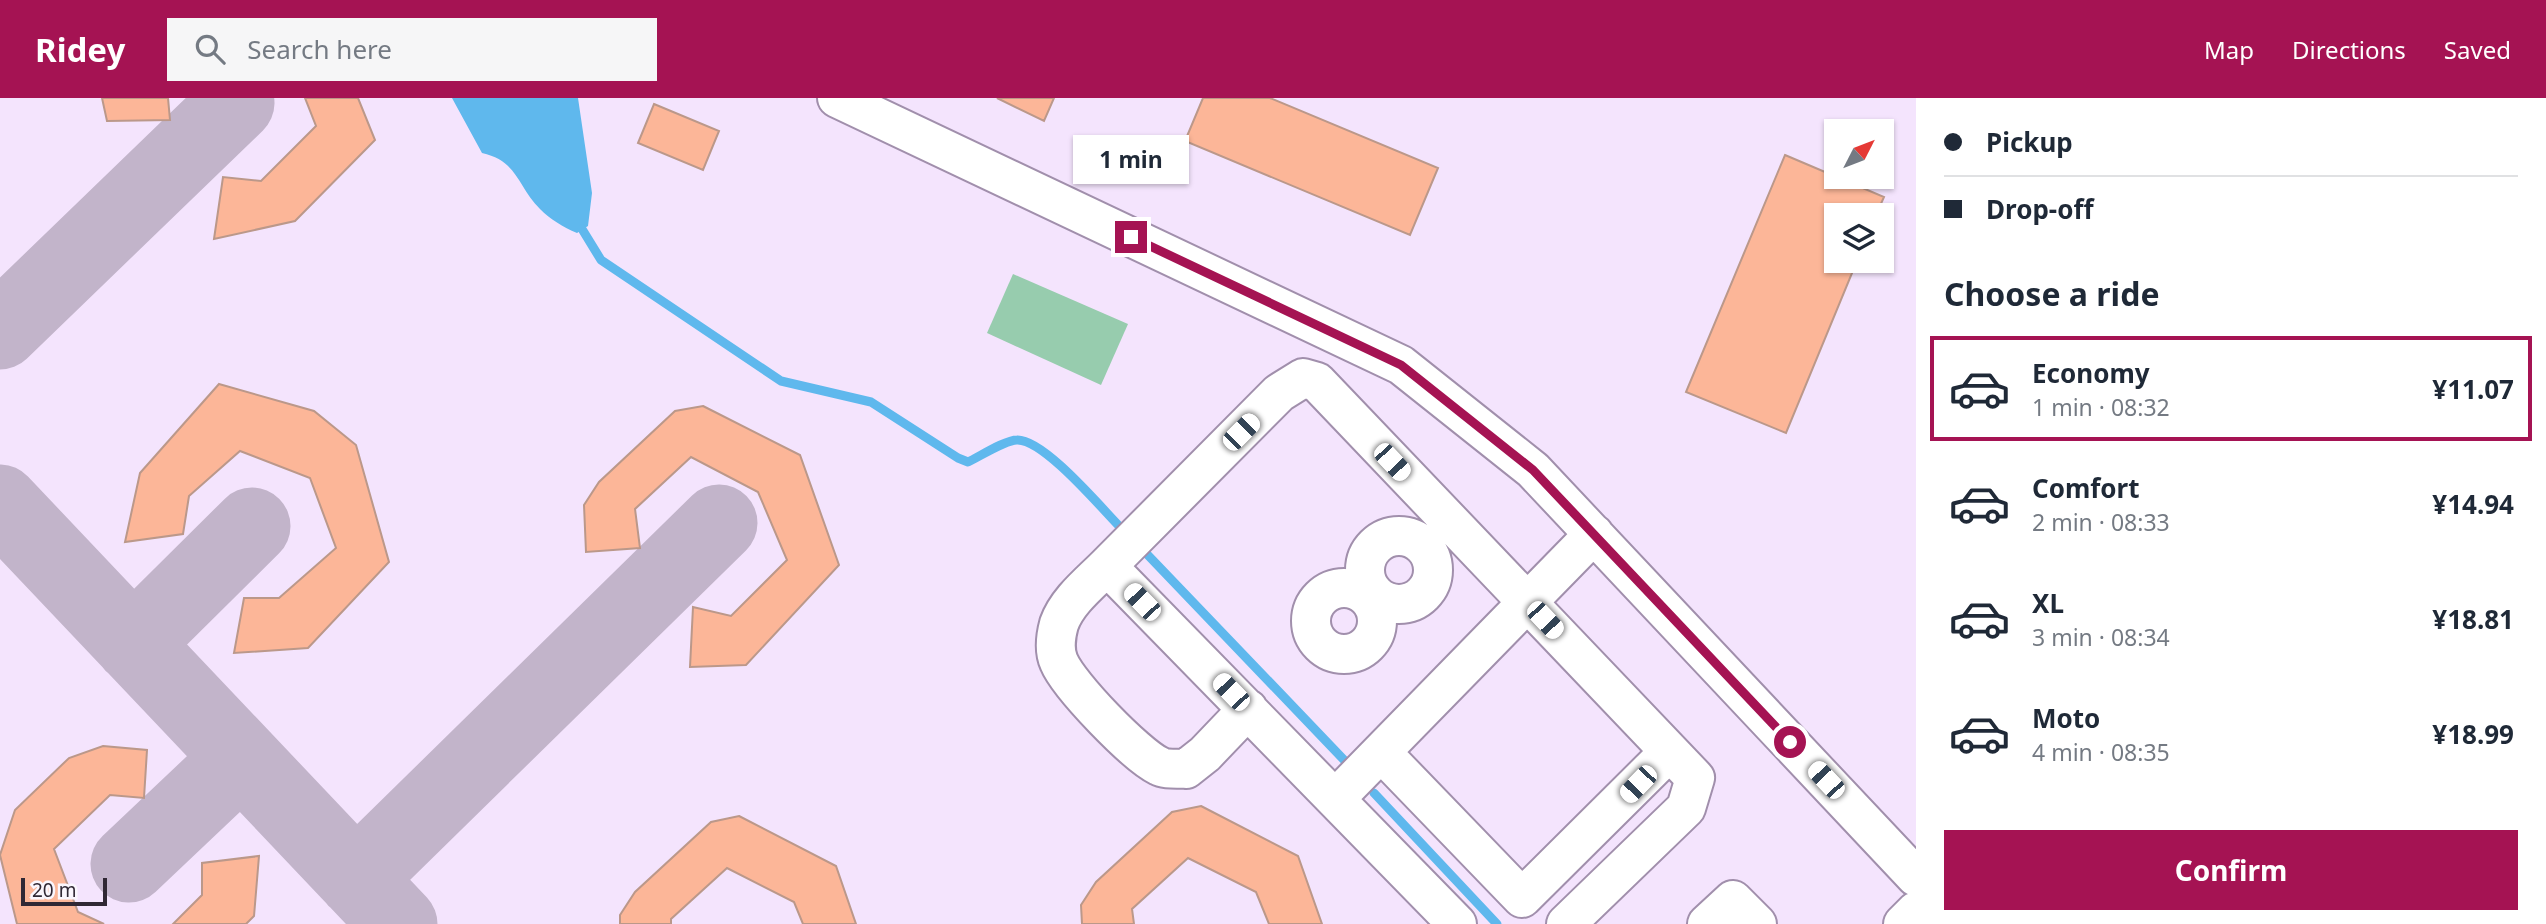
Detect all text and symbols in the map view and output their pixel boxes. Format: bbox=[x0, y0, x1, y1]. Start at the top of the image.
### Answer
search box bbox=[167, 18, 657, 81]
text: Ridey bbox=[35, 27, 125, 72]
icon: search bbox=[191, 30, 229, 68]
text: Search here bbox=[247, 31, 392, 67]
text: Map bbox=[2204, 33, 2254, 66]
text: Directions bbox=[2292, 33, 2406, 66]
text: Saved bbox=[2444, 33, 2511, 66]
north arrow bbox=[1824, 119, 1894, 189]
map controls bbox=[1824, 119, 1894, 273]
text: Pickup bbox=[1986, 124, 2073, 160]
callout: 1 min bbox=[1073, 136, 1189, 184]
text: 1 min bbox=[1099, 143, 1163, 175]
text: Drop-off bbox=[1986, 191, 2093, 227]
button: layers bbox=[1824, 203, 1894, 273]
route end bbox=[1115, 221, 1147, 253]
text: Choose a ride bbox=[1944, 272, 2160, 315]
text: Economy bbox=[2032, 355, 2150, 391]
icon: car bbox=[1948, 357, 2011, 420]
text: ¥11.07 bbox=[2432, 371, 2514, 407]
text: 1 min · 08:32 bbox=[2032, 391, 2170, 423]
car bbox=[1219, 410, 1264, 454]
car bbox=[1370, 439, 1415, 485]
text: Comfort bbox=[2032, 470, 2140, 506]
icon: car bbox=[1948, 472, 2011, 535]
text: ¥14.94 bbox=[2432, 486, 2514, 522]
text: 2 min · 08:33 bbox=[2032, 506, 2170, 538]
car bbox=[1120, 580, 1165, 624]
text: XL bbox=[2032, 585, 2064, 621]
icon: car bbox=[1948, 587, 2011, 650]
car bbox=[1523, 597, 1568, 643]
text: ¥18.81 bbox=[2432, 601, 2514, 637]
text: 3 min · 08:34 bbox=[2032, 621, 2170, 653]
car bbox=[1209, 670, 1254, 714]
text: Moto bbox=[2032, 700, 2100, 736]
icon: car bbox=[1948, 702, 2011, 765]
text: ¥18.99 bbox=[2432, 716, 2514, 752]
route start bbox=[1774, 726, 1806, 758]
text: 4 min · 08:35 bbox=[2032, 736, 2170, 768]
car bbox=[1804, 757, 1849, 803]
car bbox=[1616, 762, 1661, 806]
button: Confirm bbox=[1944, 830, 2518, 910]
scale bar bbox=[21, 875, 107, 907]
text: 20 m bbox=[32, 877, 76, 903]

